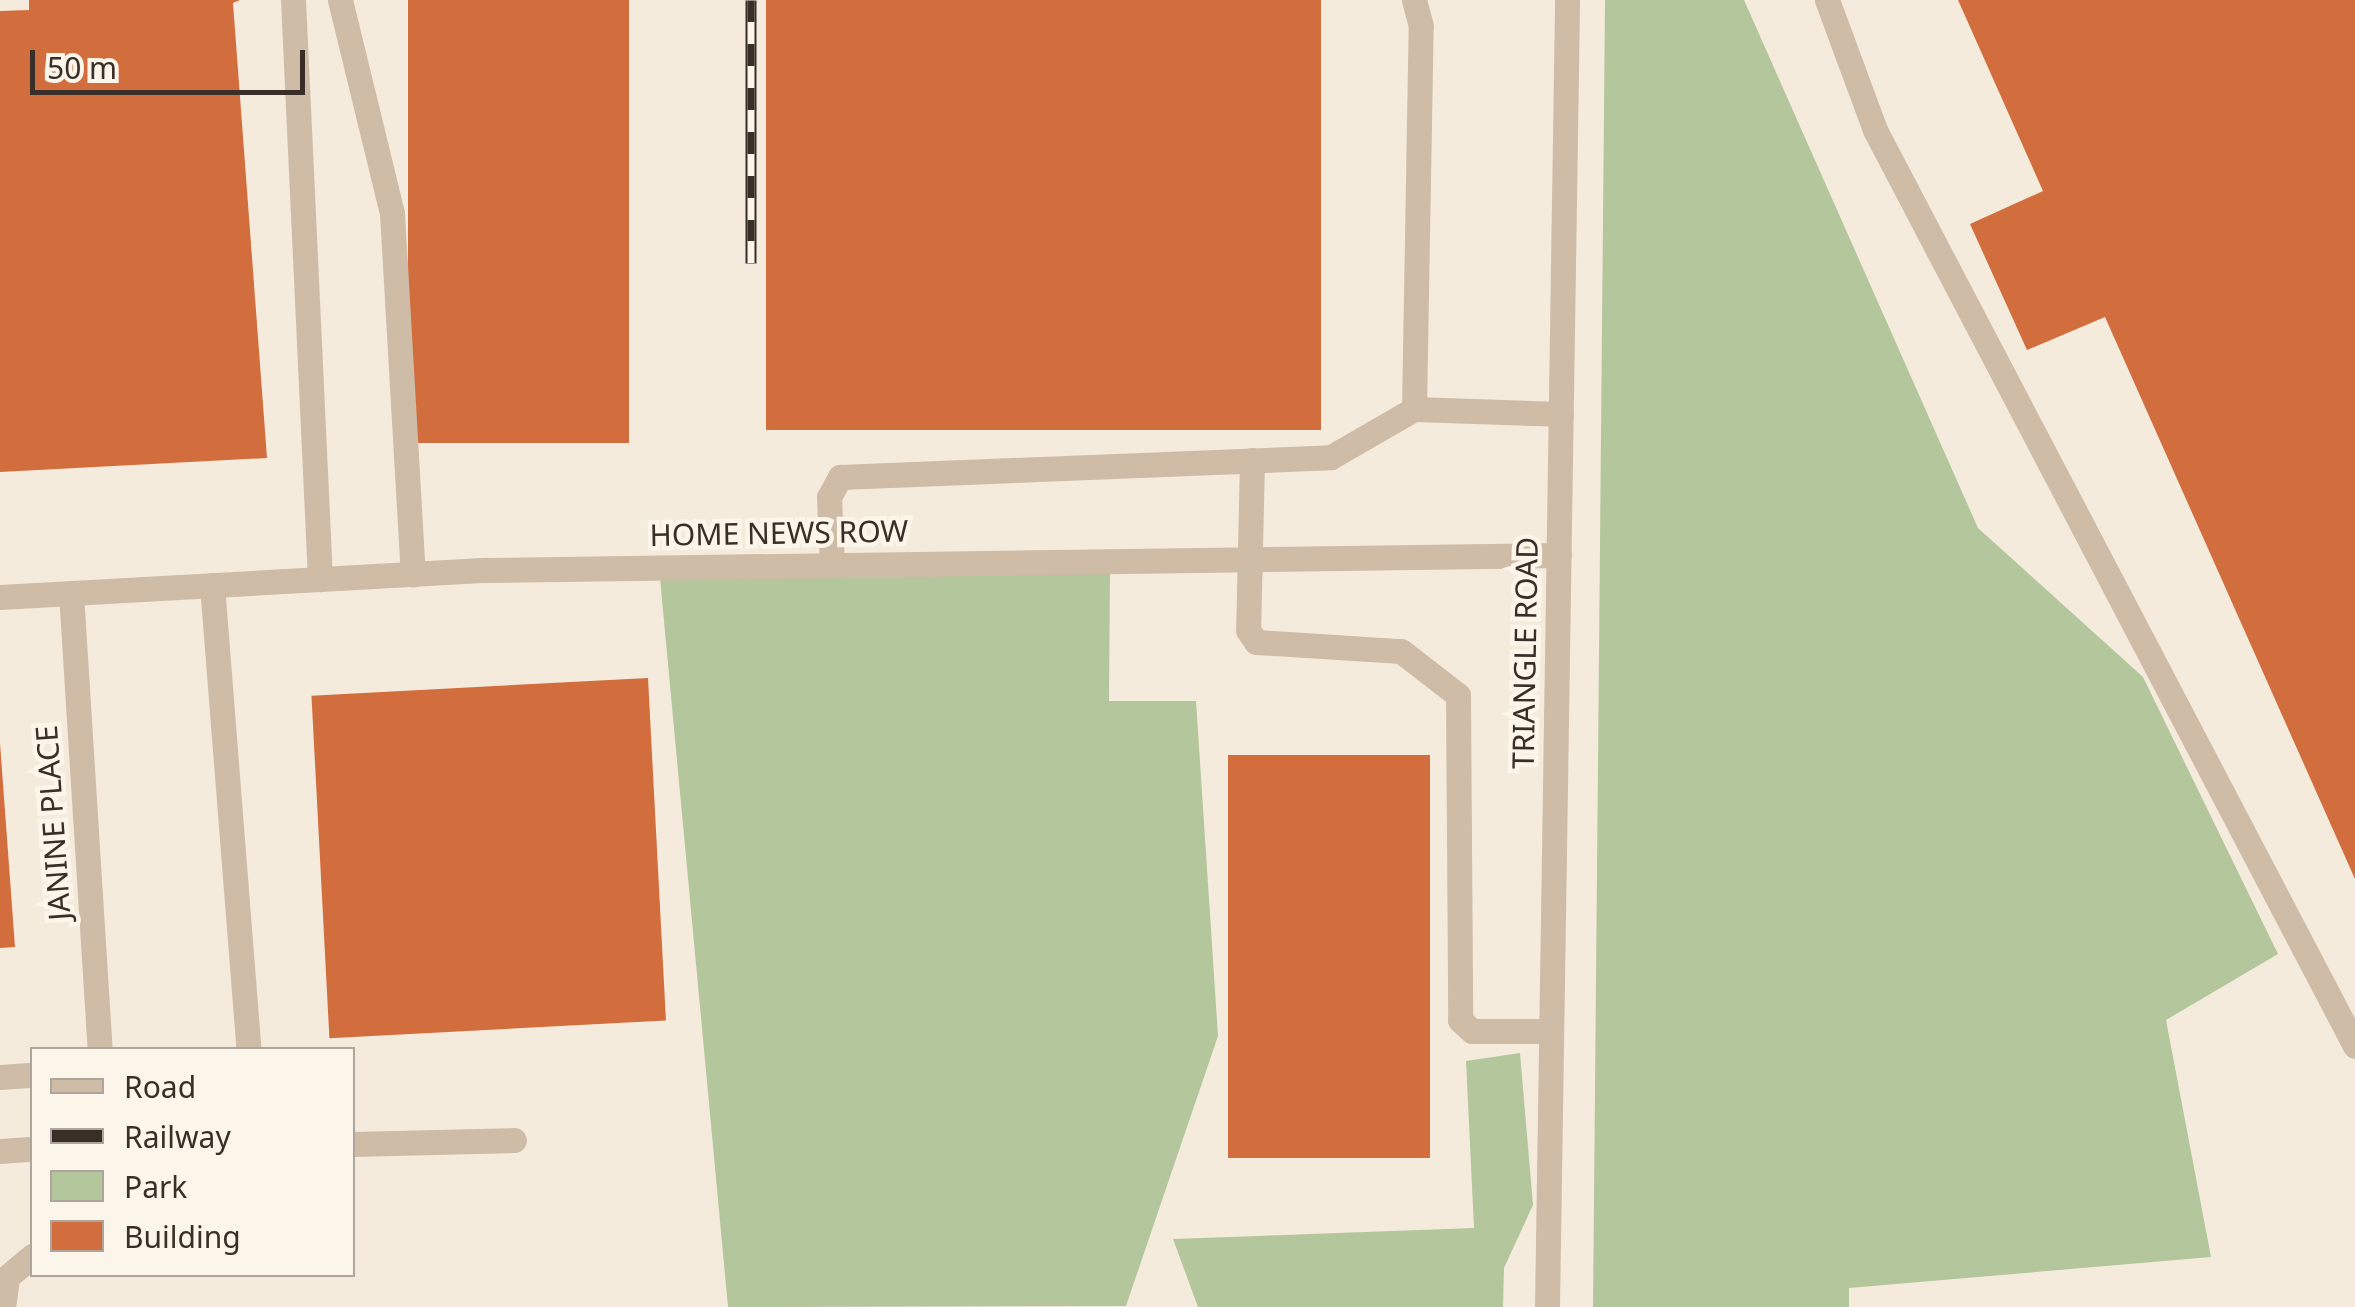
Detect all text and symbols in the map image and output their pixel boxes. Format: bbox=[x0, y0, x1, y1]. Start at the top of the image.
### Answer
scale bar bbox=[35, 30, 310, 92]
text: 50 m bbox=[47, 47, 117, 88]
street label: HOME NEWS ROW bbox=[649, 513, 909, 553]
street label: TRIANGLE ROAD bbox=[1505, 537, 1545, 769]
street label: JANINE PLACE bbox=[28, 724, 78, 922]
legend bbox=[30, 1047, 355, 1277]
text: Road bbox=[124, 1066, 196, 1107]
text: Railway bbox=[124, 1116, 231, 1157]
text: Park bbox=[124, 1166, 187, 1207]
text: Building bbox=[124, 1216, 241, 1257]

